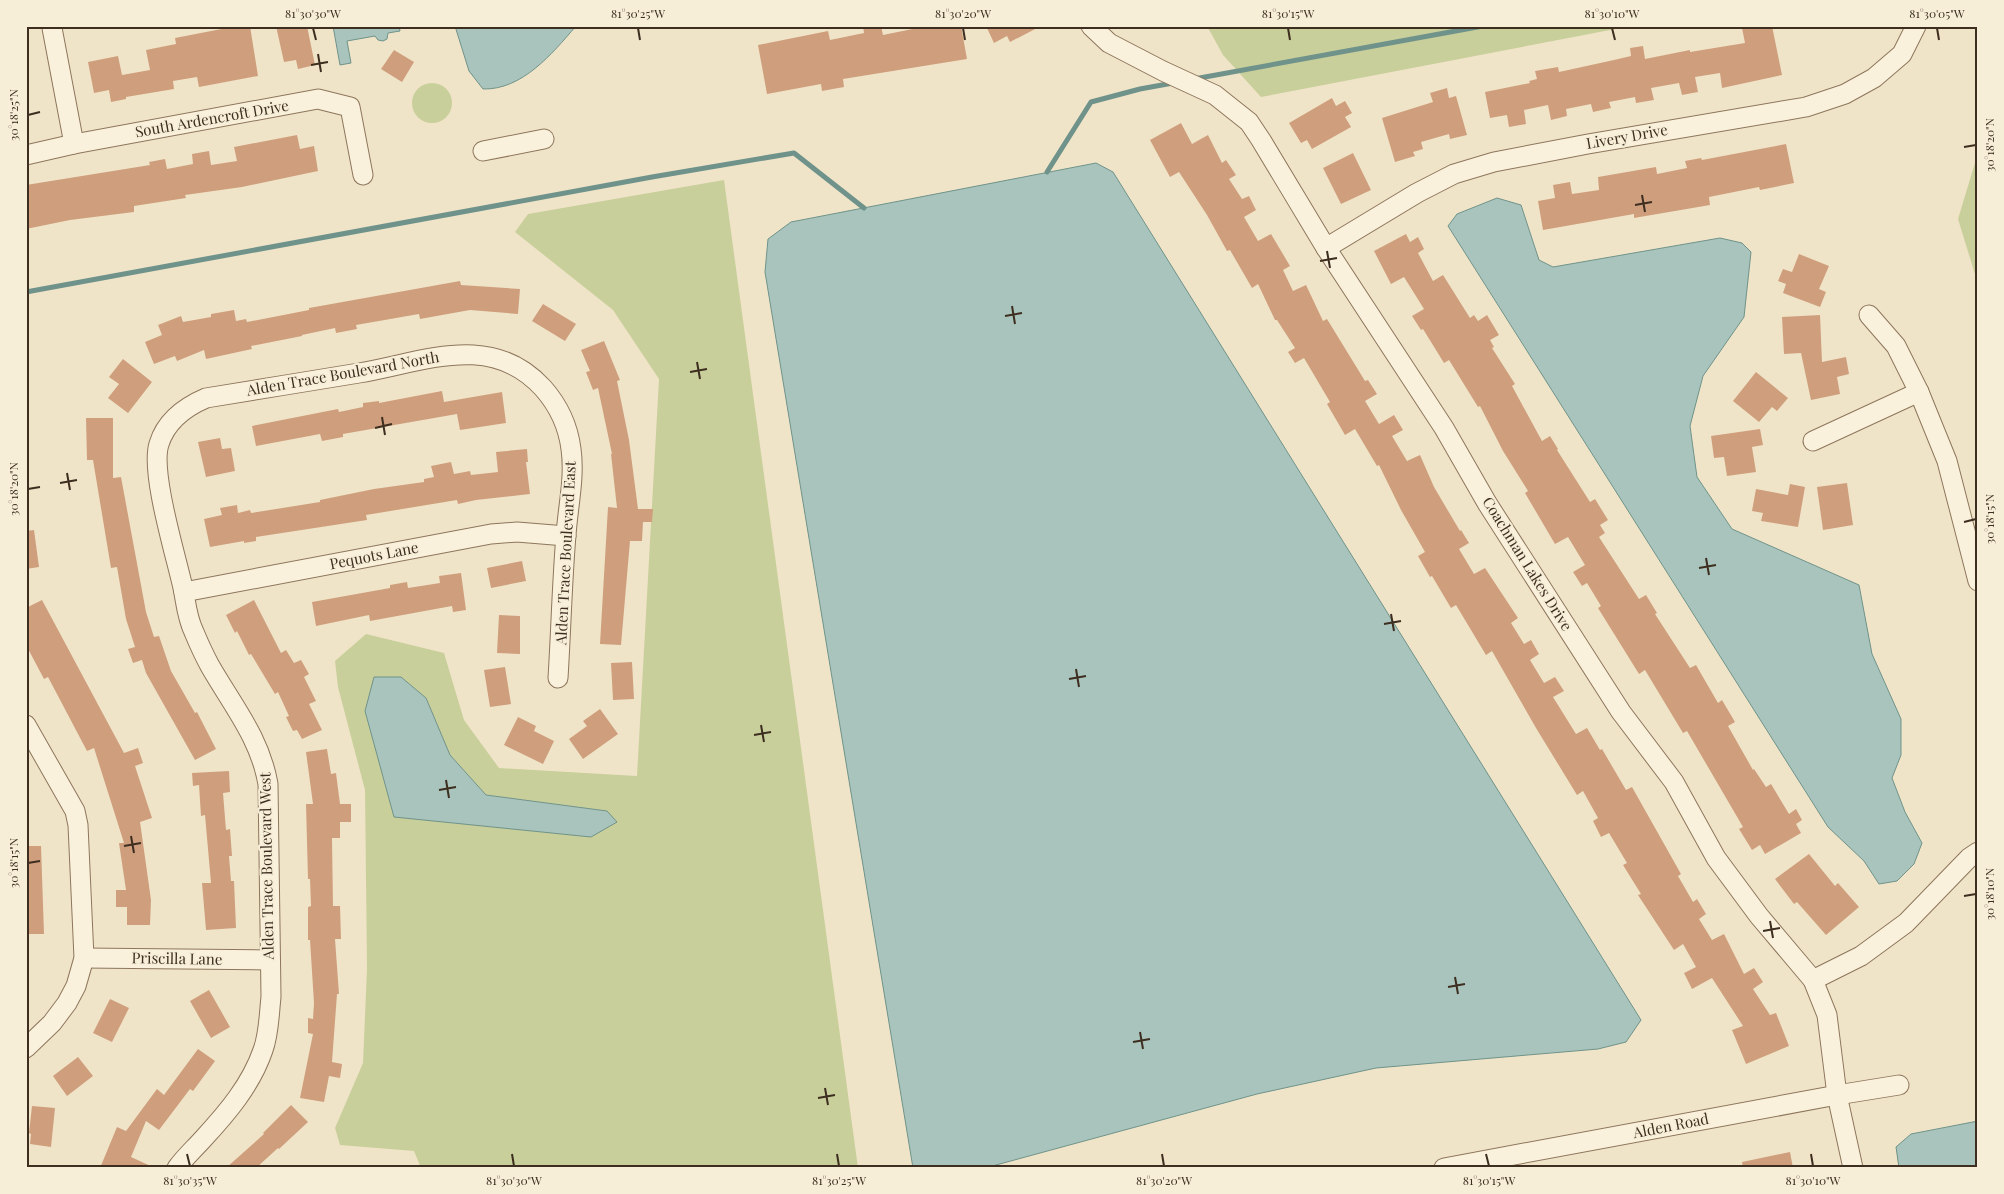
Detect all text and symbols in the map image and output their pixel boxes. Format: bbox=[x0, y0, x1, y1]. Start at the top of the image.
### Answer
text: 81°30'30"W bbox=[285, 5, 341, 21]
text: 81°30'25"W bbox=[611, 5, 665, 21]
text: 81°30'20"W bbox=[935, 5, 991, 21]
text: 81°30'15"W bbox=[1262, 5, 1314, 21]
text: 81°30'10"W bbox=[1585, 5, 1640, 21]
text: 81°30'05"W bbox=[1909, 5, 1965, 21]
text: 30°18'25"N bbox=[5, 88, 21, 141]
street label: South Ardencroft Drive bbox=[133, 95, 290, 141]
text: 30°18'20"N bbox=[1981, 117, 1997, 172]
street label: Livery Drive bbox=[1585, 119, 1669, 153]
street label: Alden Trace Boulevard North bbox=[244, 346, 441, 400]
street label: Alden Trace Boulevard East bbox=[550, 460, 580, 647]
text: 30°18'20"N bbox=[5, 461, 21, 516]
street label: Coachman Lakes Drive bbox=[1478, 493, 1577, 634]
text: 30°18'15"N bbox=[1981, 493, 1997, 544]
street label: Pequots Lane bbox=[328, 537, 420, 573]
street label: Alden Trace Boulevard West bbox=[254, 771, 278, 961]
text: 30°18'15"N bbox=[5, 837, 21, 888]
text: 30°18'10"N bbox=[1981, 867, 1997, 920]
street label: Priscilla Lane bbox=[132, 947, 223, 969]
street label: Alden Road bbox=[1630, 1108, 1711, 1142]
text: 81°30'35"W bbox=[163, 1172, 217, 1188]
text: 81°30'30"W bbox=[486, 1172, 542, 1188]
text: 81°30'25"W bbox=[812, 1172, 866, 1188]
text: 81°30'20"W bbox=[1136, 1172, 1192, 1188]
text: 81°30'15"W bbox=[1463, 1172, 1515, 1188]
text: 81°30'10"W bbox=[1786, 1172, 1841, 1188]

